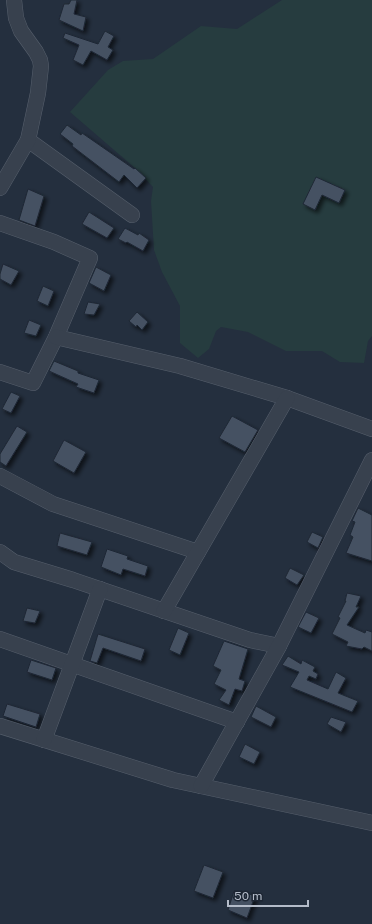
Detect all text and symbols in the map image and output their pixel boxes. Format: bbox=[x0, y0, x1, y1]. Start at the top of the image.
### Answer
scale bar bbox=[228, 882, 308, 908]
text: 50 m bbox=[234, 889, 262, 903]

